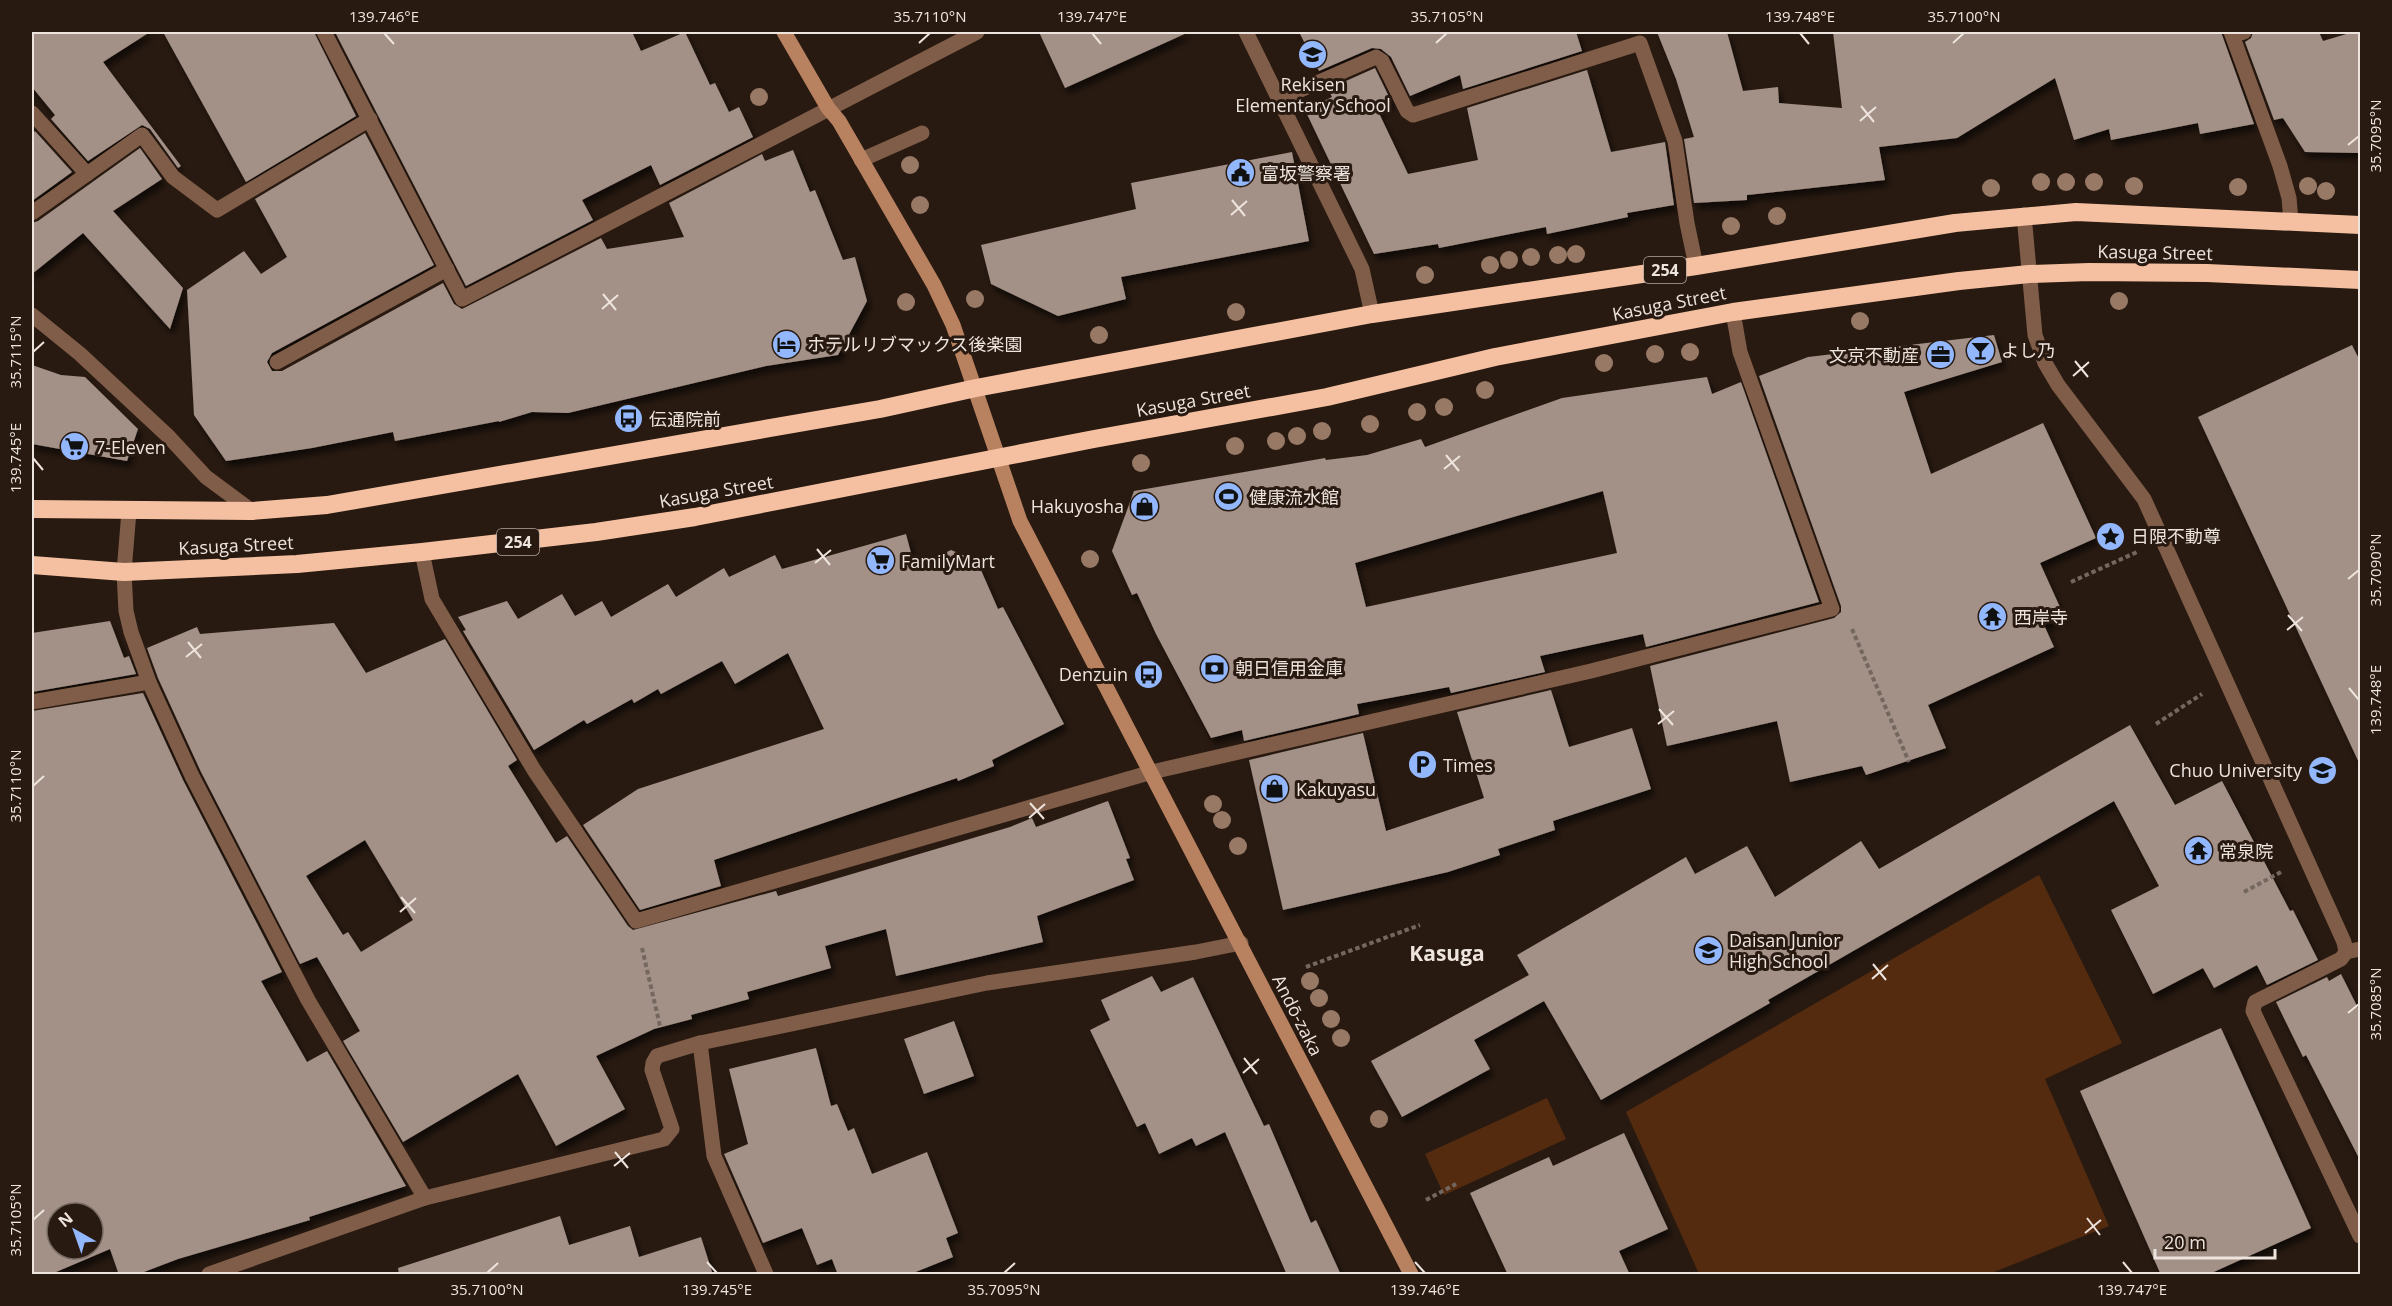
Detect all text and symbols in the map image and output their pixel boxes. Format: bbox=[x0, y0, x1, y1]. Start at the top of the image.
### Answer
text: 139.746°E bbox=[349, 6, 419, 26]
text: 35.7110°N bbox=[893, 6, 967, 26]
text: 139.747°E bbox=[1057, 6, 1127, 26]
text: 35.7105°N bbox=[1410, 6, 1484, 26]
text: 139.748°E bbox=[1765, 6, 1835, 26]
text: 35.7100°N bbox=[1927, 6, 2001, 26]
school or university icon: Rekisen Elementary School bbox=[1297, 39, 1329, 71]
place label: Rekisen Elementary School bbox=[1235, 72, 1391, 117]
text: 35.7095°N bbox=[2365, 99, 2385, 173]
public building icon: 富坂警察署 bbox=[1224, 157, 1256, 189]
place label: 富坂警察署 bbox=[1261, 161, 1351, 185]
street label: Kasuga Street bbox=[2097, 239, 2213, 265]
road number: 254 bbox=[1644, 257, 1686, 283]
street label: Kasuga Street bbox=[1610, 280, 1728, 326]
text: 35.7115°N bbox=[5, 315, 25, 389]
hotel icon: ホテルリブマックス後楽園 bbox=[770, 328, 802, 360]
place label: ホテルリブマックス後楽園 bbox=[807, 332, 1022, 356]
bar icon: よし乃 bbox=[1964, 334, 1996, 366]
place label: よし乃 bbox=[2001, 338, 2055, 362]
office icon: 文京不動産 bbox=[1924, 339, 1956, 371]
place label: 文京不動産 bbox=[1829, 343, 1919, 367]
street label: Kasuga Street bbox=[1134, 378, 1252, 422]
bus stop icon: 伝通院前 bbox=[612, 403, 644, 435]
place label: 伝通院前 bbox=[649, 407, 721, 431]
text: 139.745°E bbox=[5, 423, 25, 493]
supermarket icon: 7-Eleven bbox=[58, 431, 90, 463]
place label: 7-Eleven bbox=[95, 435, 166, 459]
street label: Kasuga Street bbox=[657, 469, 775, 513]
sports icon: 健康流水館 bbox=[1212, 481, 1244, 513]
place label: 健康流水館 bbox=[1249, 485, 1339, 509]
shop icon: Hakuyosha bbox=[1129, 490, 1161, 522]
place label: Hakuyosha bbox=[1031, 494, 1124, 518]
place icon: 日限不動尊 bbox=[2094, 520, 2126, 552]
place label: 日限不動尊 bbox=[2131, 524, 2221, 548]
road number: 254 bbox=[497, 529, 539, 555]
street label: Kasuga Street bbox=[178, 530, 294, 560]
text: 35.7090°N bbox=[2365, 533, 2385, 607]
supermarket icon: FamilyMart bbox=[864, 545, 896, 577]
place label: FamilyMart bbox=[901, 549, 995, 573]
temple icon: 西岸寺 bbox=[1977, 601, 2009, 633]
place label: 西岸寺 bbox=[2014, 605, 2068, 629]
bank icon: 朝日信用金庫 bbox=[1198, 652, 1230, 684]
place label: 朝日信用金庫 bbox=[1235, 656, 1343, 680]
bus stop icon: Denzuin bbox=[1133, 658, 1165, 690]
place label: Denzuin bbox=[1059, 662, 1128, 686]
text: 139.748°E bbox=[2365, 665, 2385, 735]
text: 35.7110°N bbox=[5, 749, 25, 823]
parking icon: Times bbox=[1406, 749, 1438, 781]
place label: Times bbox=[1443, 753, 1493, 777]
school or university icon: Chuo University bbox=[2307, 754, 2339, 786]
place label: Chuo University bbox=[2169, 758, 2303, 782]
shop icon: Kakuyasu bbox=[1259, 773, 1291, 805]
place label: Kakuyasu bbox=[1296, 777, 1376, 801]
temple icon: 常泉院 bbox=[2182, 835, 2214, 867]
place label: 常泉院 bbox=[2219, 839, 2273, 863]
place label: Daisan Junior High School bbox=[1729, 928, 1841, 973]
school or university icon: Daisan Junior High School bbox=[1692, 934, 1724, 966]
district label: Kasuga bbox=[1409, 939, 1485, 967]
text: 35.7085°N bbox=[2365, 967, 2385, 1041]
street label: Andō-zaka bbox=[1267, 970, 1329, 1060]
text: 35.7105°N bbox=[5, 1183, 25, 1257]
north arrow bbox=[45, 1201, 105, 1261]
text: N bbox=[53, 1207, 77, 1232]
scale bar bbox=[2155, 1222, 2275, 1260]
text: 20 m bbox=[2164, 1230, 2206, 1254]
text: 35.7100°N bbox=[450, 1279, 524, 1299]
text: 139.745°E bbox=[682, 1279, 752, 1299]
text: 35.7095°N bbox=[967, 1279, 1041, 1299]
text: 139.746°E bbox=[1390, 1279, 1460, 1299]
text: 139.747°E bbox=[2097, 1279, 2167, 1299]

